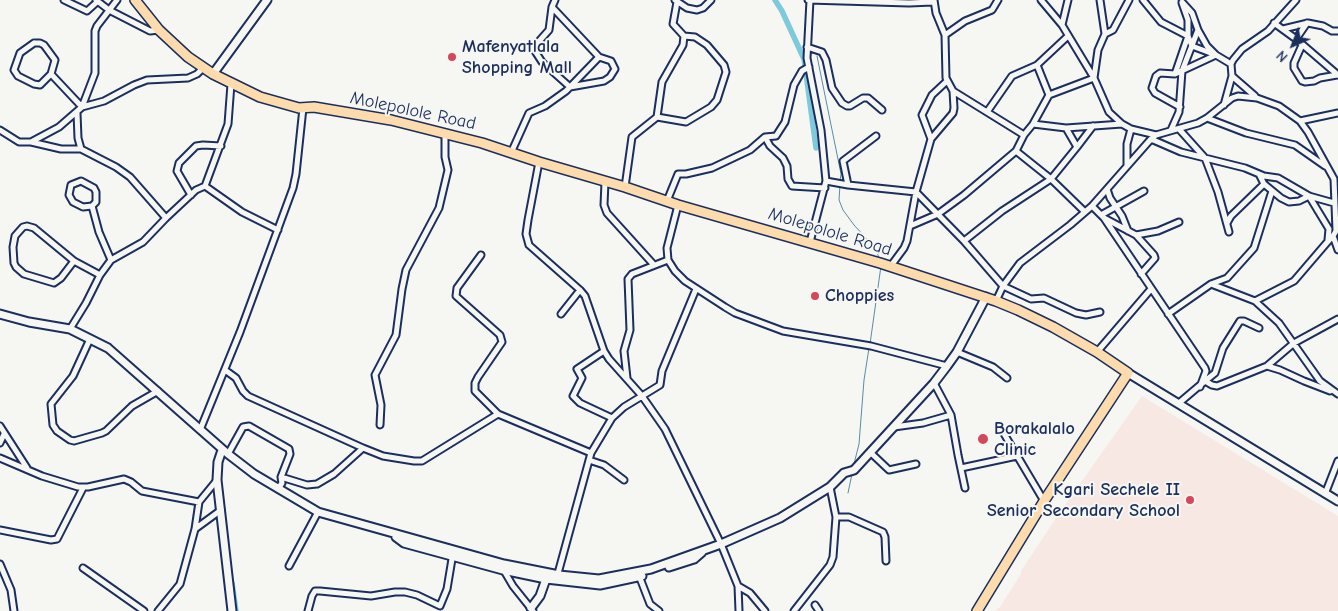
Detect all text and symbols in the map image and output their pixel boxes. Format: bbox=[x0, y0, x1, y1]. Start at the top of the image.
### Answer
north arrow bbox=[1268, 20, 1318, 70]
place label: Mafenyatlala Shopping Mall bbox=[462, 36, 572, 78]
text: N bbox=[1273, 47, 1291, 65]
marker: Mafenyatlala Shopping Mall bbox=[446, 51, 458, 63]
street label: Molepolole Road bbox=[348, 87, 478, 135]
street label: Molepolole Road bbox=[766, 203, 894, 261]
place label: Choppies bbox=[825, 285, 894, 307]
marker: Choppies bbox=[809, 290, 821, 302]
place label: Borakalalo Clinic bbox=[994, 418, 1075, 460]
marker: Borakalalo Clinic bbox=[976, 432, 990, 446]
place label: Kgari Sechele II Senior Secondary School bbox=[987, 479, 1180, 522]
marker: Kgari Sechele II Senior Secondary School bbox=[1184, 494, 1196, 506]

